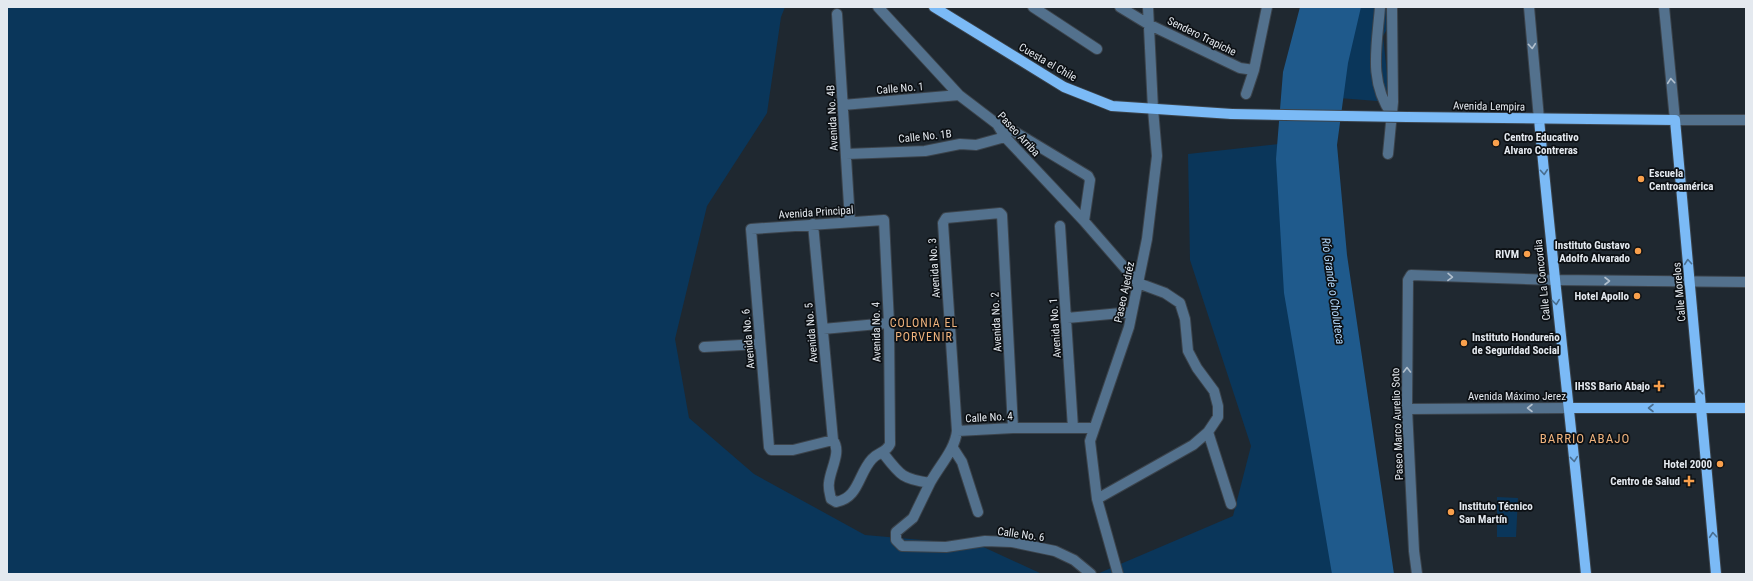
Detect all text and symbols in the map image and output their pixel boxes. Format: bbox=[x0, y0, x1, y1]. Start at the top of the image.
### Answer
street label: Sendero Trapiche bbox=[1165, 14, 1238, 59]
street label: Cuesta el Chile bbox=[1016, 41, 1079, 84]
one-way arrow bbox=[1527, 43, 1536, 49]
one-way arrow bbox=[1667, 78, 1676, 84]
street label: Calle No. 1 bbox=[876, 80, 924, 97]
street label: Avenida No. 4B bbox=[824, 85, 841, 151]
street label: Avenida Lempira bbox=[1453, 99, 1525, 114]
street label: Paseo Arriba bbox=[995, 110, 1042, 159]
street label: Calle No. 1B bbox=[898, 127, 952, 146]
place label: Centro Educativo Alvaro Contreras bbox=[1504, 131, 1579, 157]
marker: Centro Educativo Alvaro Contreras bbox=[1491, 138, 1501, 148]
place label: Escuela Centroamérica bbox=[1649, 167, 1714, 193]
one-way arrow bbox=[1539, 169, 1548, 175]
marker: Escuela Centroamérica bbox=[1636, 174, 1646, 184]
street label: Avenida Principal bbox=[778, 203, 854, 222]
street label: Avenida No. 3 bbox=[926, 237, 943, 298]
water label: Río Grande o Choluteca bbox=[1319, 237, 1347, 345]
street label: Calle La Concordia bbox=[1532, 239, 1553, 321]
place label: Instituto Gustavo Adolfo Alvarado bbox=[1555, 239, 1631, 265]
marker: Instituto Gustavo Adolfo Alvarado bbox=[1633, 246, 1643, 256]
place label: RIVM bbox=[1495, 248, 1519, 261]
marker: RIVM bbox=[1522, 249, 1532, 259]
one-way arrow bbox=[1684, 259, 1693, 265]
street label: Paseo Ajedréz bbox=[1112, 260, 1137, 324]
street label: Calle Morelos bbox=[1670, 262, 1689, 322]
one-way arrow bbox=[1447, 273, 1453, 282]
one-way arrow bbox=[1604, 276, 1610, 285]
place label: Hotel Apollo bbox=[1575, 290, 1630, 303]
marker: Hotel Apollo bbox=[1632, 291, 1642, 301]
street label: Avenida No. 2 bbox=[988, 292, 1005, 352]
street label: Avenida No. 1 bbox=[1047, 297, 1064, 358]
one-way arrow bbox=[1551, 298, 1560, 305]
street label: Avenida No. 4 bbox=[869, 301, 884, 362]
street label: Avenida No. 5 bbox=[802, 302, 821, 363]
street label: Avenida No. 6 bbox=[739, 308, 758, 369]
district label: COLONIA EL PORVENIR bbox=[890, 316, 958, 344]
place label: Instituto Hondureño de Seguridad Social bbox=[1472, 331, 1560, 357]
marker: Instituto Hondureño de Seguridad Social bbox=[1459, 338, 1469, 348]
street label: Paseo Marco Aurelio Soto bbox=[1389, 367, 1406, 480]
one-way arrow bbox=[1403, 367, 1411, 373]
place label: IHSS Bario Abajo bbox=[1575, 380, 1651, 393]
marker: IHSS Bario Abajo bbox=[1653, 380, 1665, 392]
one-way arrow bbox=[1694, 389, 1703, 395]
street label: Avenida Máximo Jerez bbox=[1468, 390, 1566, 403]
one-way arrow bbox=[1527, 404, 1533, 412]
one-way arrow bbox=[1648, 404, 1654, 412]
street label: Calle No. 4 bbox=[965, 410, 1014, 425]
district label: BARRIO ABAJO bbox=[1540, 431, 1630, 446]
one-way arrow bbox=[1570, 455, 1579, 462]
place label: Hotel 2000 bbox=[1664, 458, 1712, 471]
marker: Hotel 2000 bbox=[1715, 459, 1725, 469]
place label: Centro de Salud bbox=[1610, 475, 1680, 488]
marker: Centro de Salud bbox=[1683, 475, 1695, 487]
place label: Instituto Técnico San Martín bbox=[1459, 500, 1533, 526]
marker: Instituto Técnico San Martín bbox=[1446, 507, 1456, 517]
street label: Calle No. 6 bbox=[997, 525, 1045, 544]
one-way arrow bbox=[1708, 532, 1717, 538]

